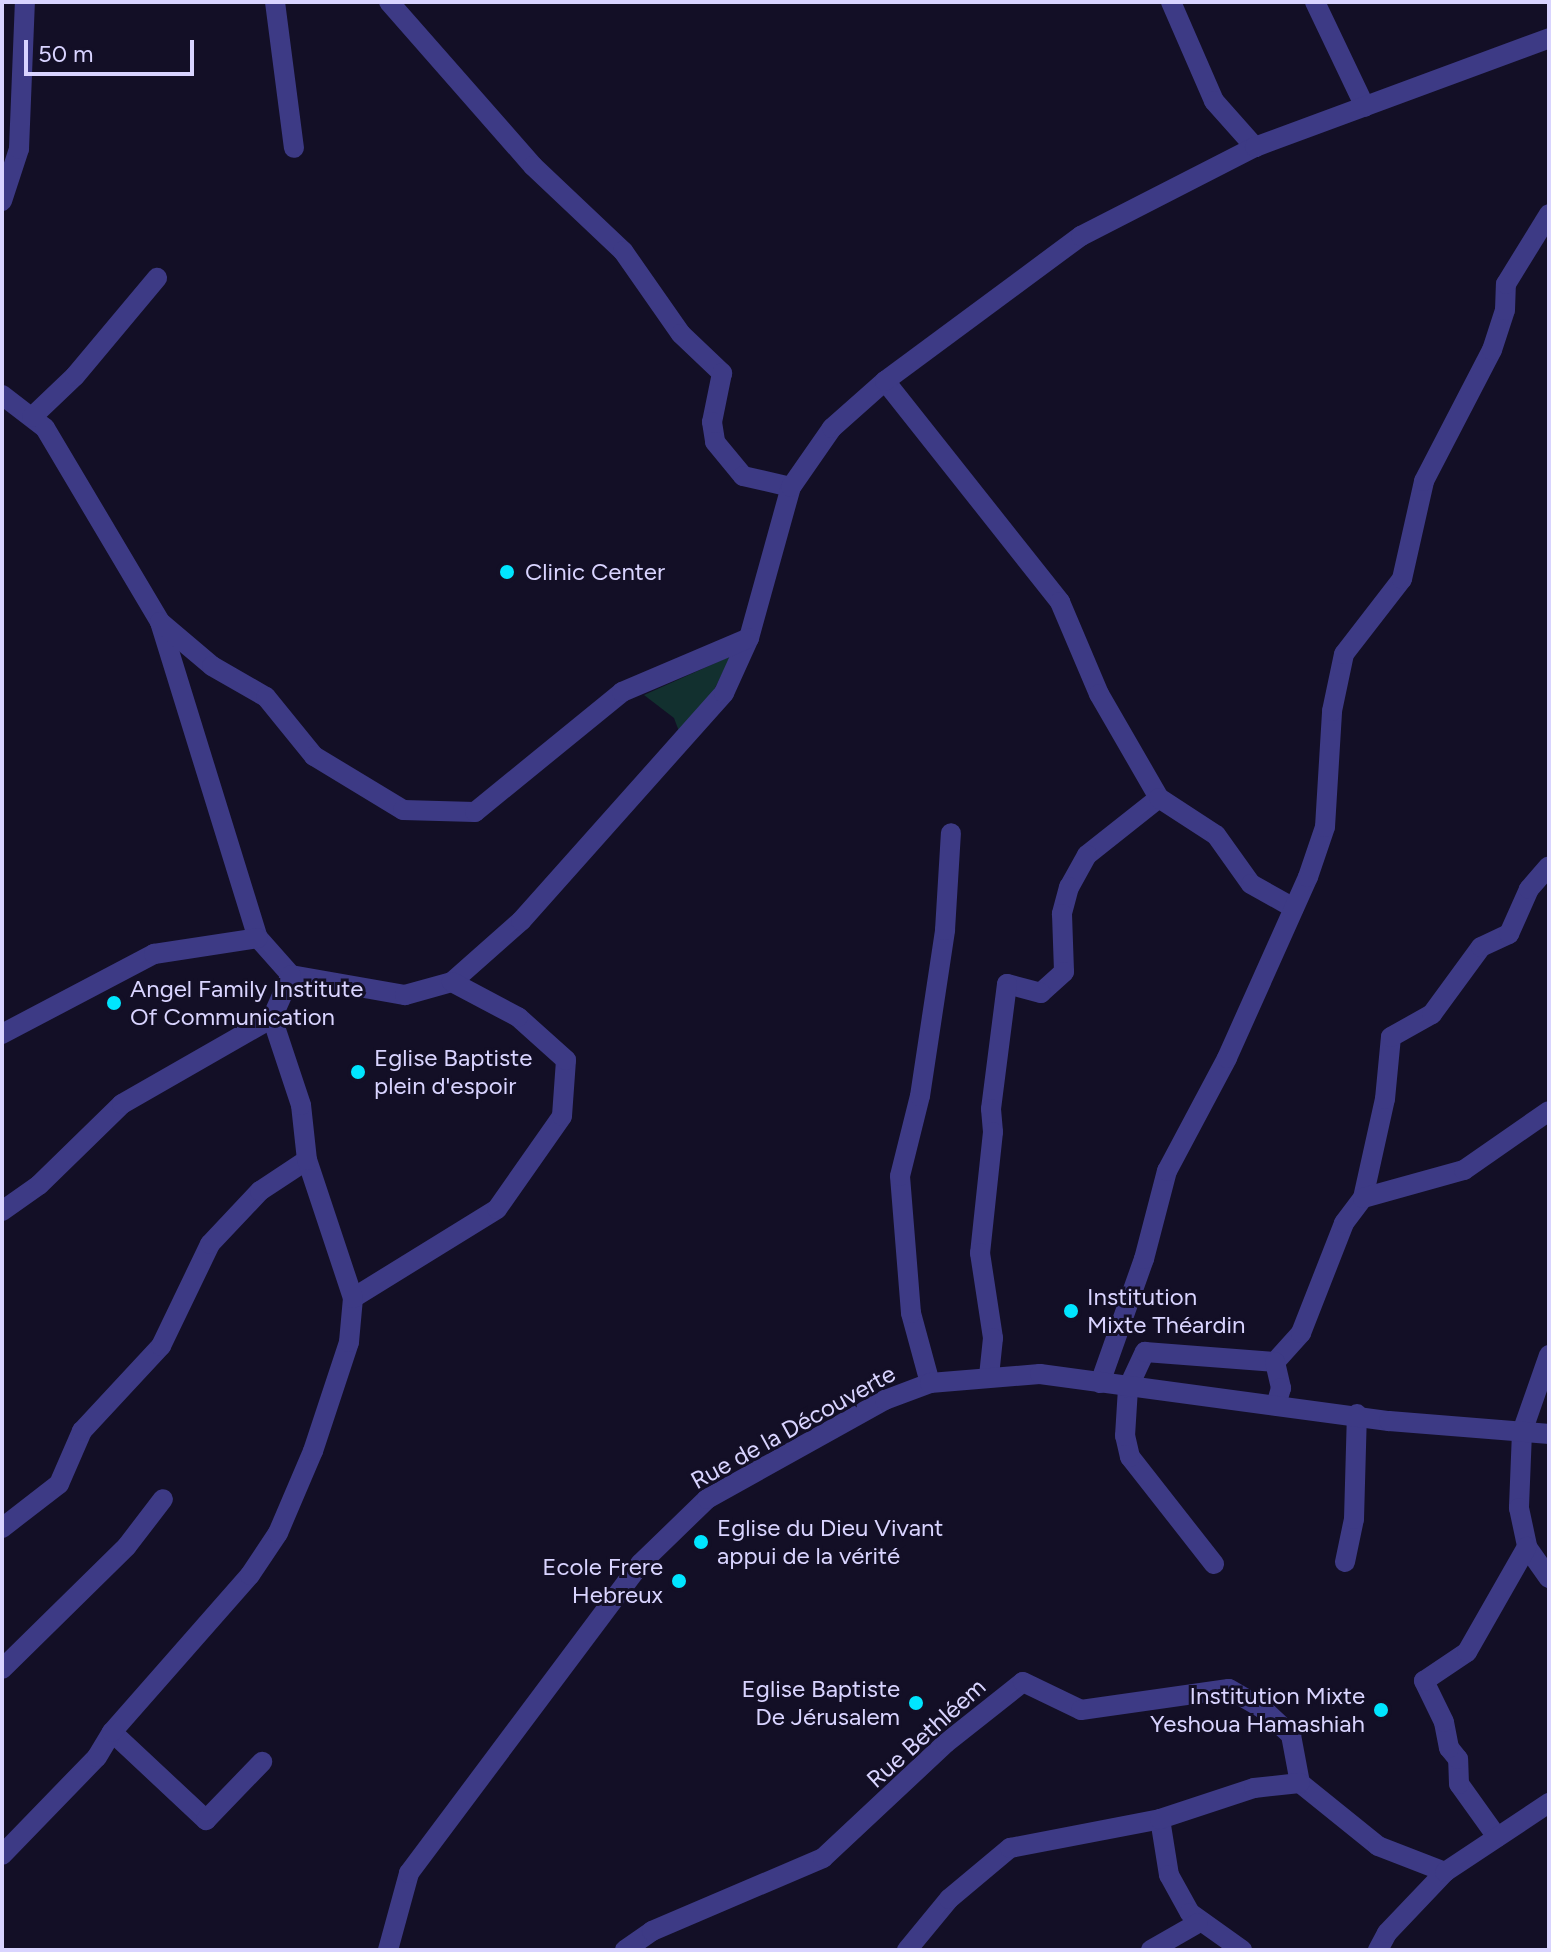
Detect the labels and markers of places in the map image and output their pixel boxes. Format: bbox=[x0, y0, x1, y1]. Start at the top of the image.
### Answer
place label: Clinic Center bbox=[525, 558, 665, 586]
marker: Clinic Center bbox=[496, 561, 518, 583]
place label: Angel Family Institute Of Communication bbox=[130, 975, 363, 1031]
marker: Angel Family Institute Of Communication bbox=[105, 994, 123, 1012]
place label: Eglise Baptiste plein d'espoir bbox=[374, 1044, 532, 1100]
marker: Eglise Baptiste plein d'espoir bbox=[349, 1063, 367, 1081]
place label: Institution Mixte Théardin bbox=[1087, 1283, 1245, 1339]
marker: Institution Mixte Théardin bbox=[1062, 1302, 1080, 1320]
place label: Eglise du Dieu Vivant appui de la vérité bbox=[717, 1514, 943, 1570]
marker: Eglise du Dieu Vivant appui de la vérité bbox=[692, 1533, 710, 1551]
place label: Ecole Frere Hebreux bbox=[542, 1553, 663, 1609]
marker: Ecole Frere Hebreux bbox=[670, 1572, 688, 1590]
place label: Eglise Baptiste De Jérusalem bbox=[742, 1675, 900, 1731]
place label: Institution Mixte Yeshoua Hamashiah bbox=[1150, 1682, 1365, 1738]
marker: Eglise Baptiste De Jérusalem bbox=[907, 1694, 925, 1712]
marker: Institution Mixte Yeshoua Hamashiah bbox=[1372, 1701, 1390, 1719]

